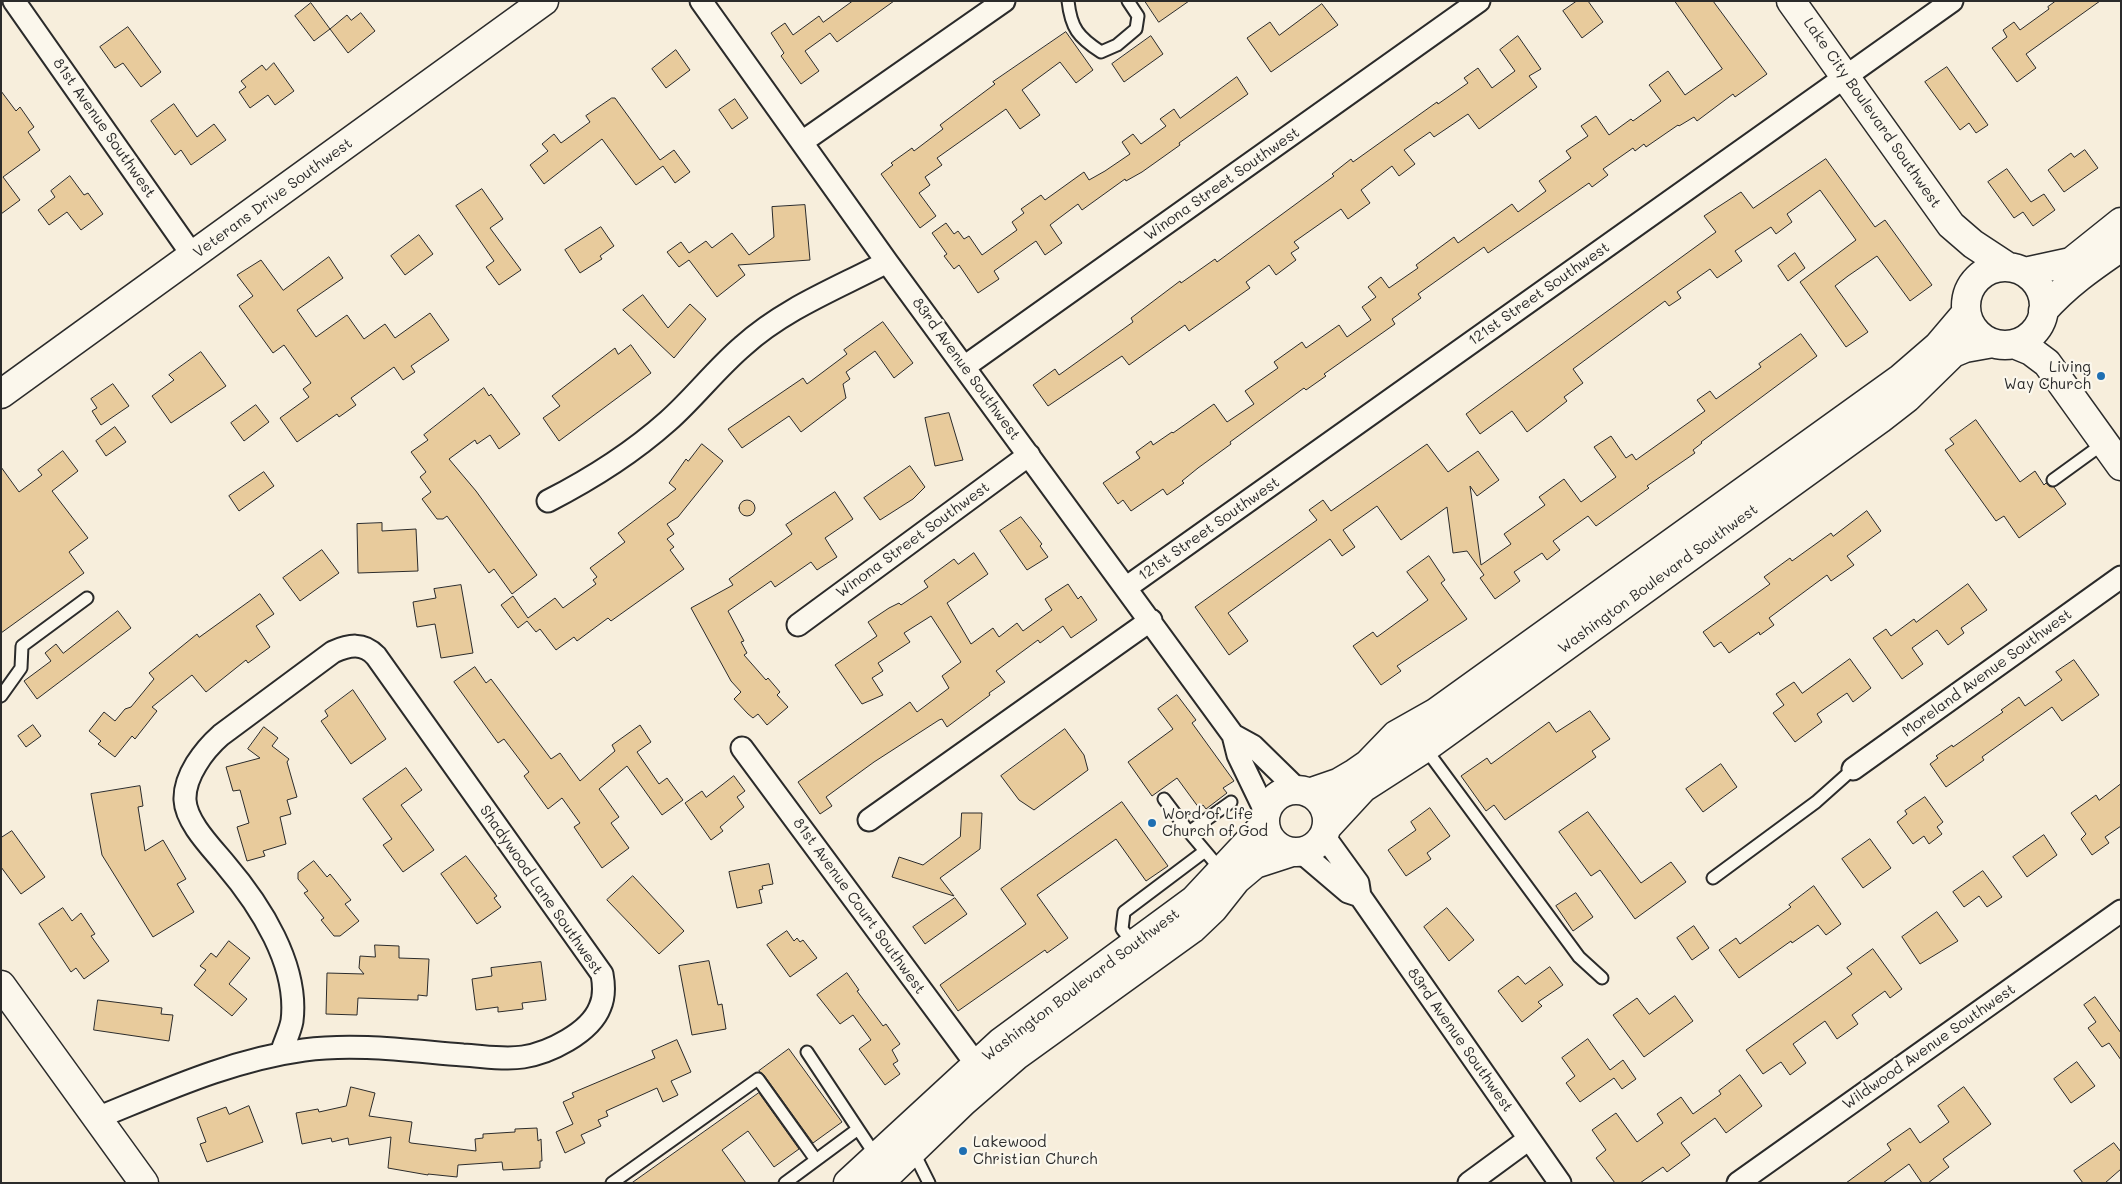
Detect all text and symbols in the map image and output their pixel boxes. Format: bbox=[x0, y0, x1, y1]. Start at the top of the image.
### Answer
street label: Lake City Boulevard Southwest bbox=[1799, 15, 1945, 211]
street label: 81st Avenue Southwest bbox=[49, 55, 159, 201]
street label: Winona Street Southwest bbox=[1141, 123, 1303, 245]
street label: Veterans Drive Southwest bbox=[190, 134, 356, 262]
street label: 121st Street Southwest bbox=[1465, 238, 1613, 350]
street label: 83rd Avenue Southwest bbox=[908, 294, 1024, 444]
place label: Living Way Church bbox=[2004, 358, 2091, 393]
marker: Living Way Church bbox=[2095, 370, 2107, 382]
street label: 121st Street Southwest bbox=[1135, 473, 1283, 585]
street label: Winona Street Southwest bbox=[833, 478, 993, 602]
street label: Washington Boulevard Southwest bbox=[1555, 500, 1761, 658]
street label: Moreland Avenue Southwest bbox=[1899, 605, 2075, 741]
street label: Shadywood Lane Southwest bbox=[476, 802, 606, 978]
place label: Word of Life Church of God bbox=[1162, 805, 1268, 840]
street label: 81st Avenue Court Southwest bbox=[789, 814, 929, 998]
marker: Word of Life Church of God bbox=[1146, 817, 1158, 829]
street label: Washington Boulevard Southwest bbox=[979, 905, 1183, 1065]
street label: 83rd Avenue Southwest bbox=[1403, 964, 1517, 1116]
street label: Wildwood Avenue Southwest bbox=[1839, 980, 2019, 1114]
place label: Lakewood Christian Church bbox=[973, 1133, 1097, 1168]
marker: Lakewood Christian Church bbox=[957, 1145, 969, 1157]

